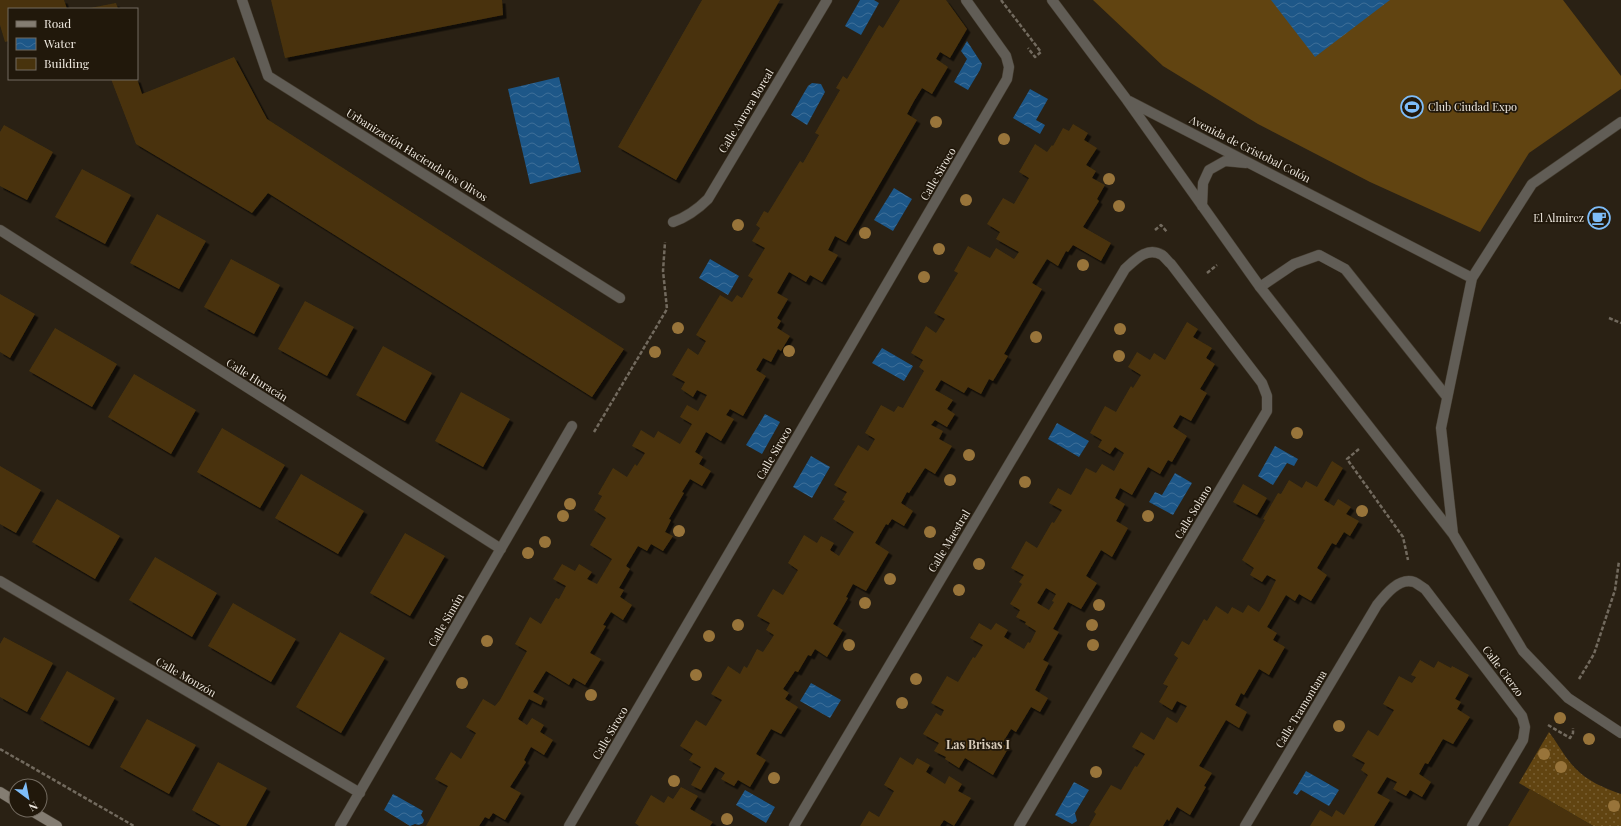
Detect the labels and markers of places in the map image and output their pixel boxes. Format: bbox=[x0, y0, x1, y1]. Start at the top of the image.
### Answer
sports icon: Club Ciudad Expo bbox=[1399, 94, 1425, 120]
place label: Club Ciudad Expo bbox=[1428, 99, 1517, 114]
cafe icon: El Almirez bbox=[1586, 205, 1612, 231]
place label: El Almirez bbox=[1533, 210, 1584, 225]

